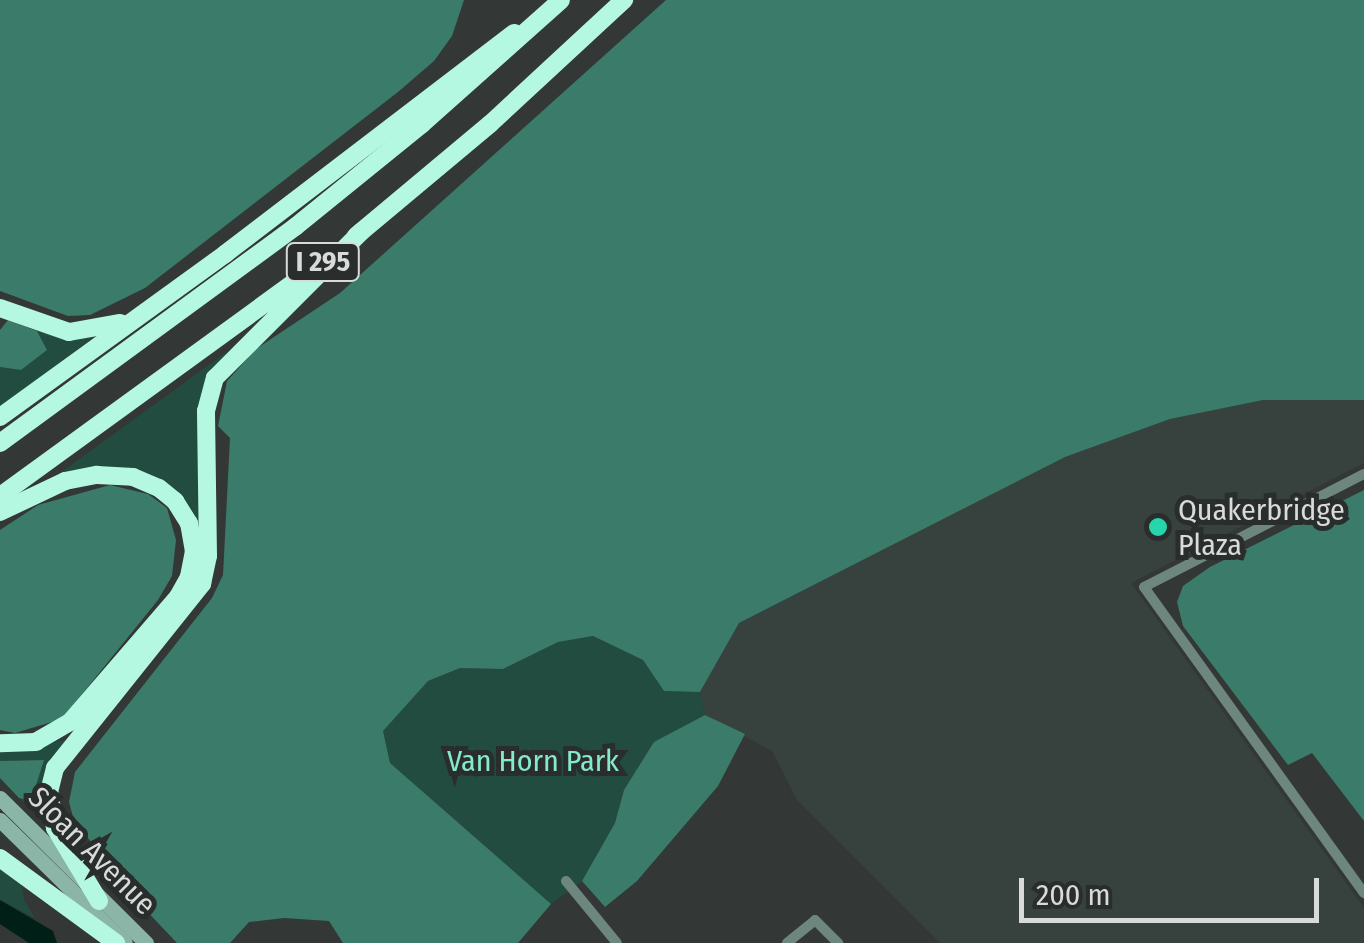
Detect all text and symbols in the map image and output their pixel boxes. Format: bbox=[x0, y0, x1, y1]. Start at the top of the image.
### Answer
road number: I 295 bbox=[286, 239, 360, 285]
place label: Quakerbridge Plaza bbox=[1178, 492, 1345, 562]
marker: Quakerbridge Plaza bbox=[1147, 516, 1169, 538]
park label: Van Horn Park bbox=[447, 743, 619, 779]
street label: Sloan Avenue bbox=[21, 780, 163, 922]
scale bar bbox=[1024, 858, 1324, 920]
text: 200 m bbox=[1036, 877, 1111, 913]

